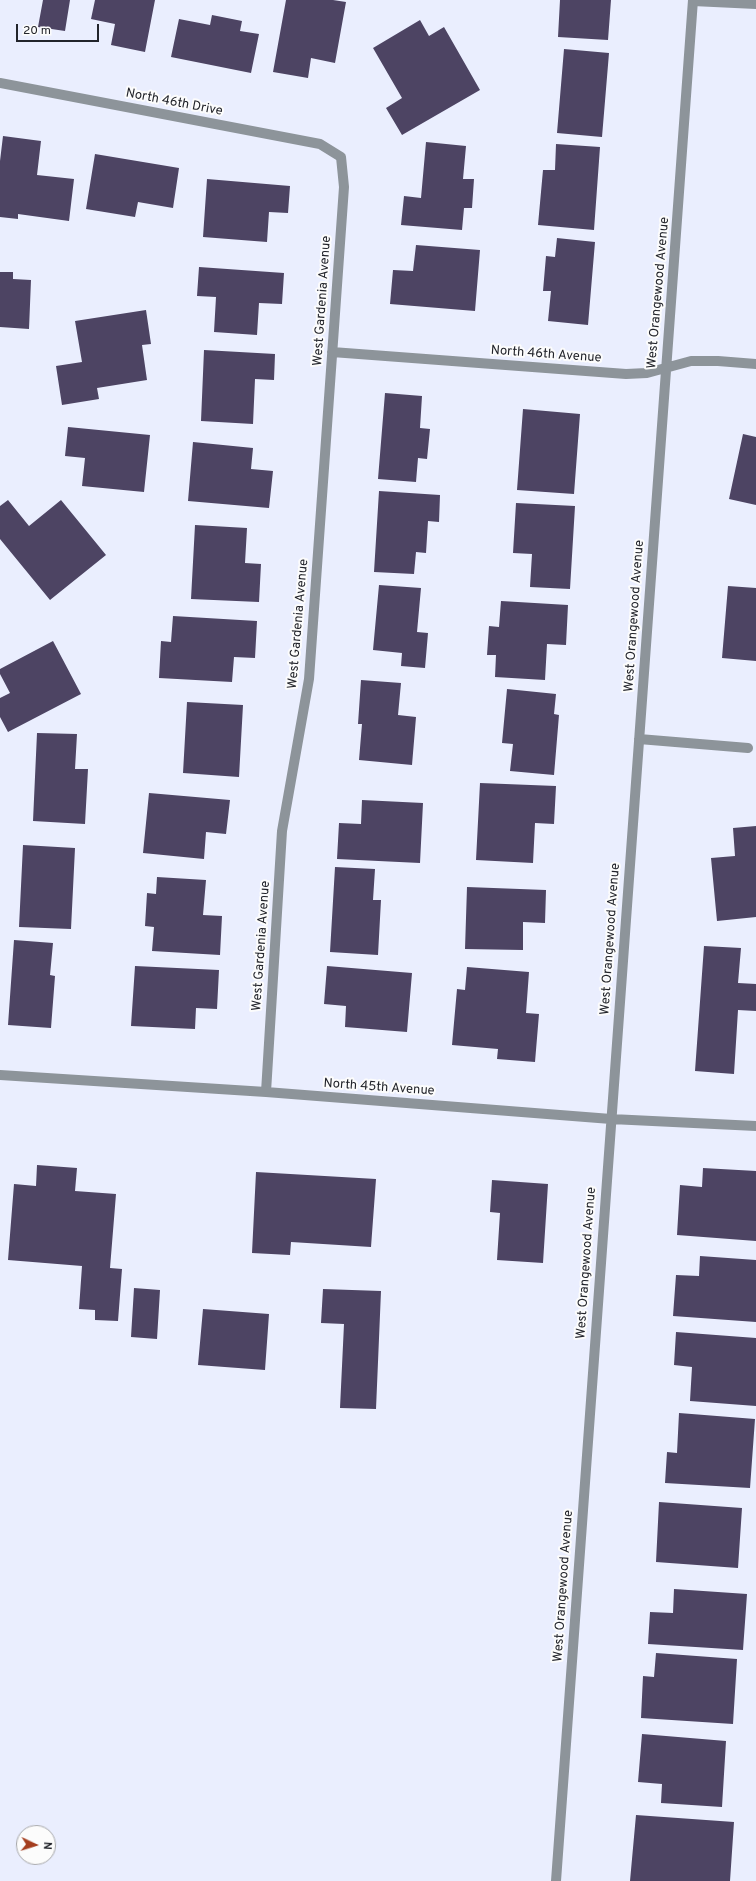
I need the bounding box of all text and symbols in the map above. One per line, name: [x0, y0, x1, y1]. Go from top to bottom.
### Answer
scale bar: [18, 16, 101, 42]
text: 20 m: [23, 23, 51, 39]
street label: North 46th Drive: [124, 86, 224, 120]
street label: West Orangewood Avenue: [645, 216, 673, 370]
street label: West Gardenia Avenue: [311, 235, 335, 367]
street label: North 46th Avenue: [490, 343, 602, 367]
street label: West Orangewood Avenue: [622, 539, 648, 693]
street label: West Gardenia Avenue: [286, 558, 312, 690]
street label: West Orangewood Avenue: [598, 862, 624, 1016]
street label: West Gardenia Avenue: [250, 880, 274, 1012]
street label: North 45th Avenue: [323, 1076, 435, 1100]
street label: West Orangewood Avenue: [574, 1186, 600, 1340]
street label: West Orangewood Avenue: [551, 1509, 577, 1663]
north arrow: [16, 1825, 56, 1865]
text: N: [40, 1841, 54, 1850]

